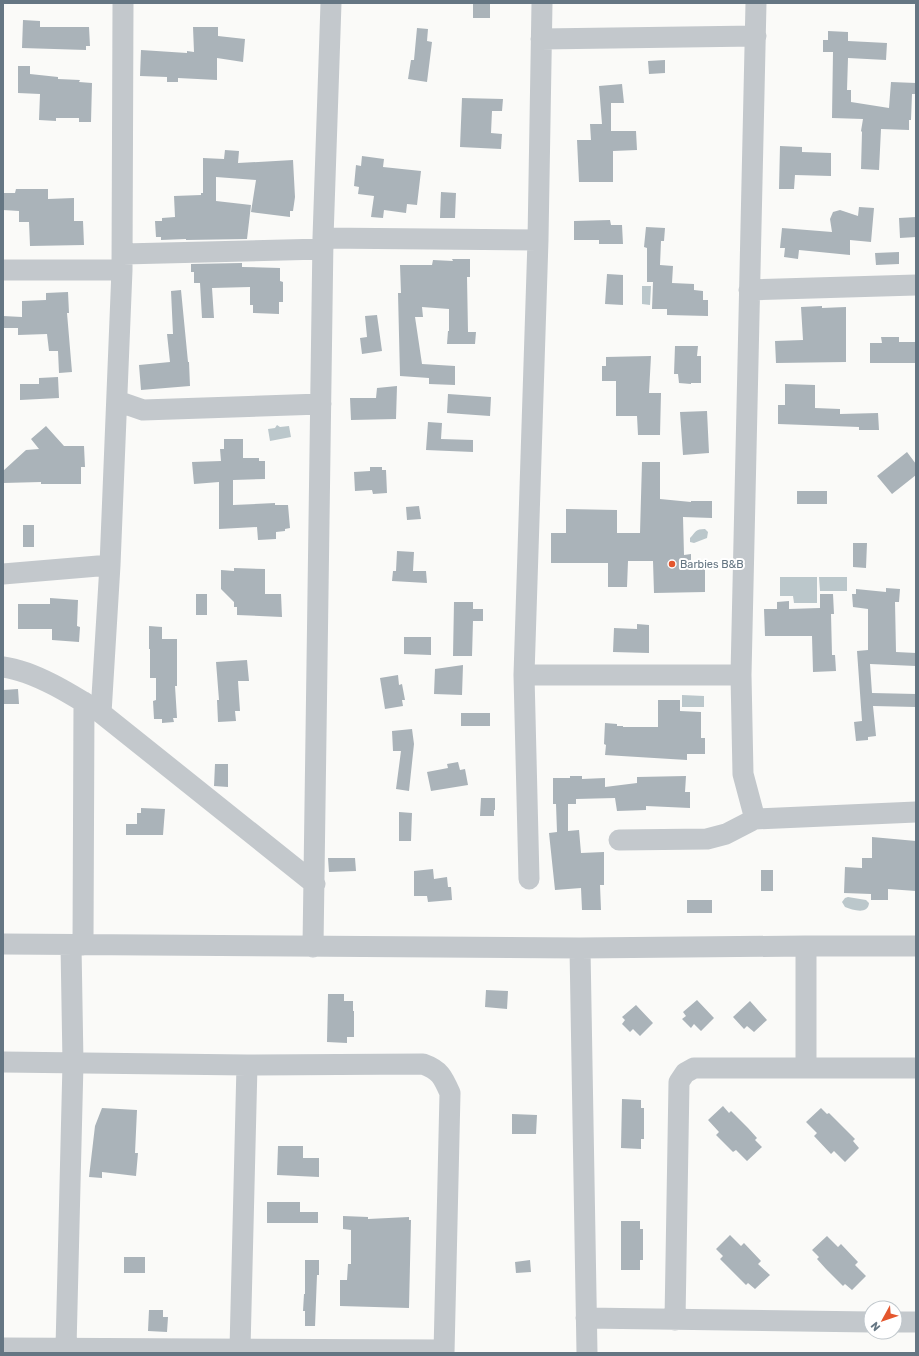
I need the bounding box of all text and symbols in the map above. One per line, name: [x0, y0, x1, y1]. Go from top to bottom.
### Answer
place label: Barbies B&B: [680, 558, 744, 571]
marker: Barbies B&B: [667, 559, 677, 569]
north arrow: [863, 1300, 903, 1340]
text: N: [868, 1319, 883, 1333]

